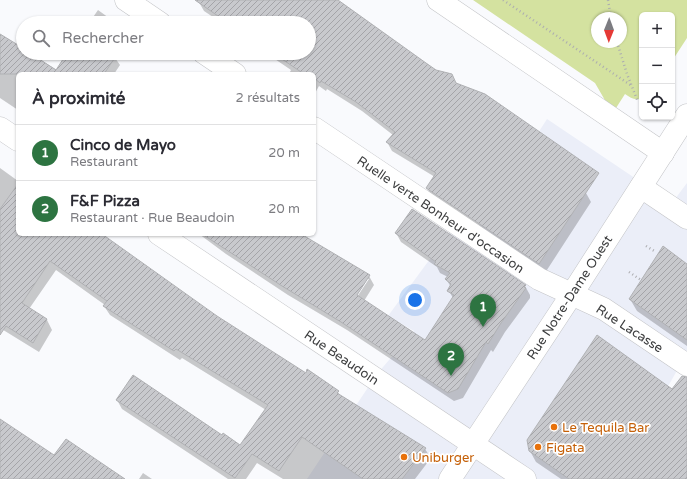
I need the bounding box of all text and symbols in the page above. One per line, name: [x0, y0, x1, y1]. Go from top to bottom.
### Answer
north arrow: [591, 12, 627, 48]
map controls: [639, 12, 675, 120]
button: +: [639, 12, 675, 48]
search box: [16, 16, 316, 60]
icon: search: [30, 27, 52, 49]
text: Rechercher: [62, 29, 144, 47]
button: −: [639, 48, 675, 84]
button: locate: [639, 84, 675, 120]
text: À proximité: [32, 88, 125, 109]
text: 2 résultats: [236, 90, 300, 106]
text: Cinco de Mayo: [70, 136, 176, 154]
text: 1: [41, 145, 49, 161]
text: 20 m: [268, 145, 300, 161]
street label: Ruelle verte Bonheur d'occasion: [354, 153, 527, 277]
text: Restaurant: [70, 154, 138, 170]
text: F&F Pizza: [70, 192, 140, 210]
text: 2: [41, 201, 49, 217]
text: 20 m: [268, 201, 300, 217]
text: Restaurant · Rue Beaudoin: [70, 210, 235, 226]
street label: Rue Notre-Dame Ouest: [524, 232, 616, 363]
your location: [405, 290, 425, 310]
pin: 1: [470, 294, 496, 327]
street label: Rue Lacasse: [593, 301, 666, 356]
street label: Rue Beaudoin: [301, 327, 382, 389]
pin: 2: [438, 343, 464, 376]
place label: Le Tequila Bar: [562, 420, 649, 436]
marker: Le Tequila Bar: [549, 422, 559, 432]
place label: Figata: [546, 440, 585, 456]
marker: Figata: [533, 442, 543, 452]
place label: Uniburger: [412, 450, 474, 466]
marker: Uniburger: [399, 452, 409, 462]

